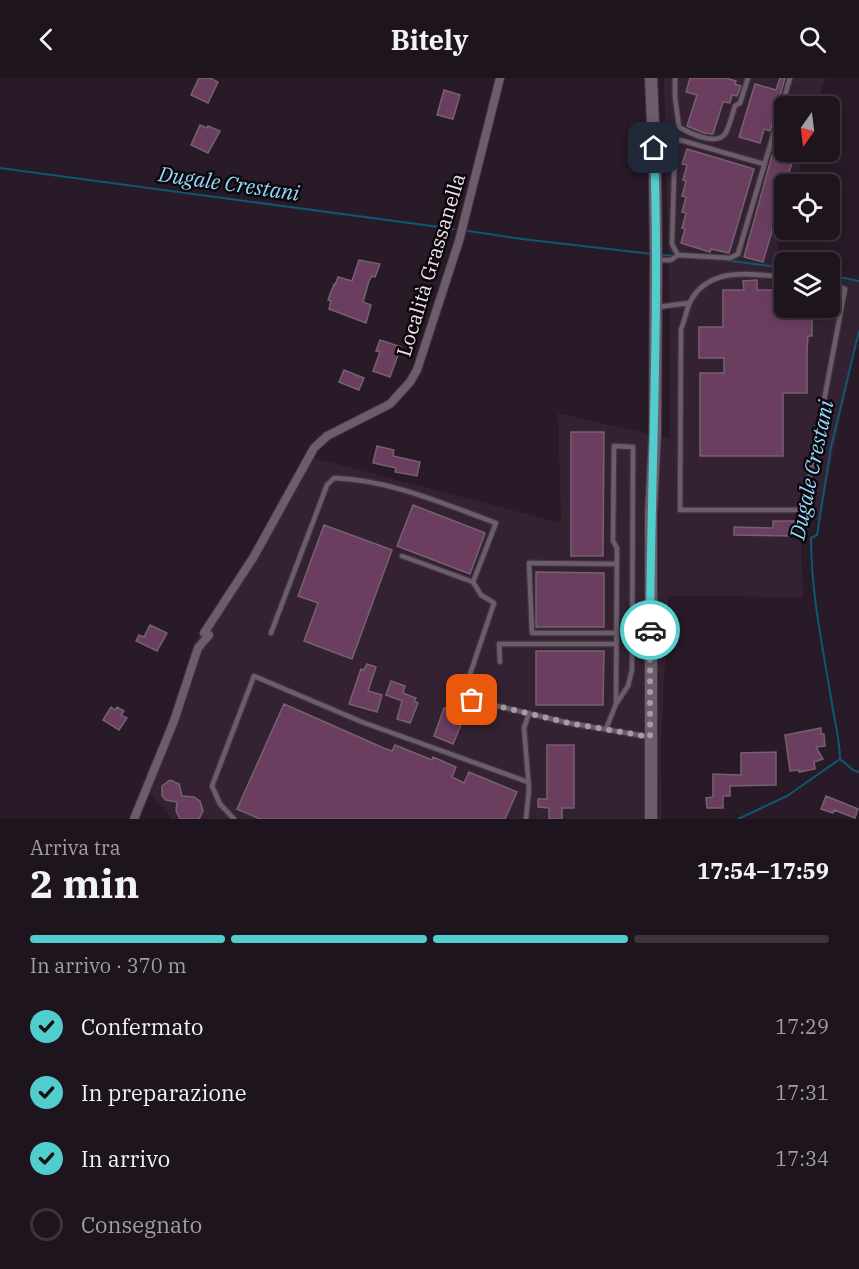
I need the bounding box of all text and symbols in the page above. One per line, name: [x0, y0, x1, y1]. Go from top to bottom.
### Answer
text: Bitely: [391, 22, 468, 57]
icon: back: [30, 23, 63, 56]
icon: search: [796, 23, 829, 56]
north arrow: [774, 96, 840, 162]
map controls: [774, 96, 840, 318]
pin: [628, 122, 679, 173]
icon: home: [637, 131, 670, 164]
water label: Dugale Crestani: [156, 159, 302, 207]
street label: Località Grassanella: [390, 170, 471, 360]
button: locate: [774, 174, 840, 240]
button: layers: [774, 252, 840, 318]
water label: Dugale Crestani: [782, 397, 840, 543]
courier: [620, 600, 680, 660]
icon: car: [634, 614, 667, 647]
pin: [446, 674, 497, 725]
icon: bag: [455, 683, 488, 716]
text: Arriva tra: [30, 834, 121, 861]
text: 17:54–17:59: [697, 856, 829, 885]
text: 2 min: [30, 858, 139, 909]
text: In arrivo · 370 m: [30, 952, 187, 979]
icon: check: [30, 1010, 63, 1043]
text: Confermato: [81, 1012, 203, 1041]
text: 17:29: [775, 1013, 829, 1040]
icon: check: [30, 1076, 63, 1109]
text: In preparazione: [81, 1078, 247, 1107]
text: 17:31: [775, 1079, 829, 1106]
icon: check: [30, 1142, 63, 1175]
text: In arrivo: [81, 1144, 170, 1173]
text: 17:34: [775, 1145, 829, 1172]
text: Consegnato: [81, 1210, 202, 1239]

